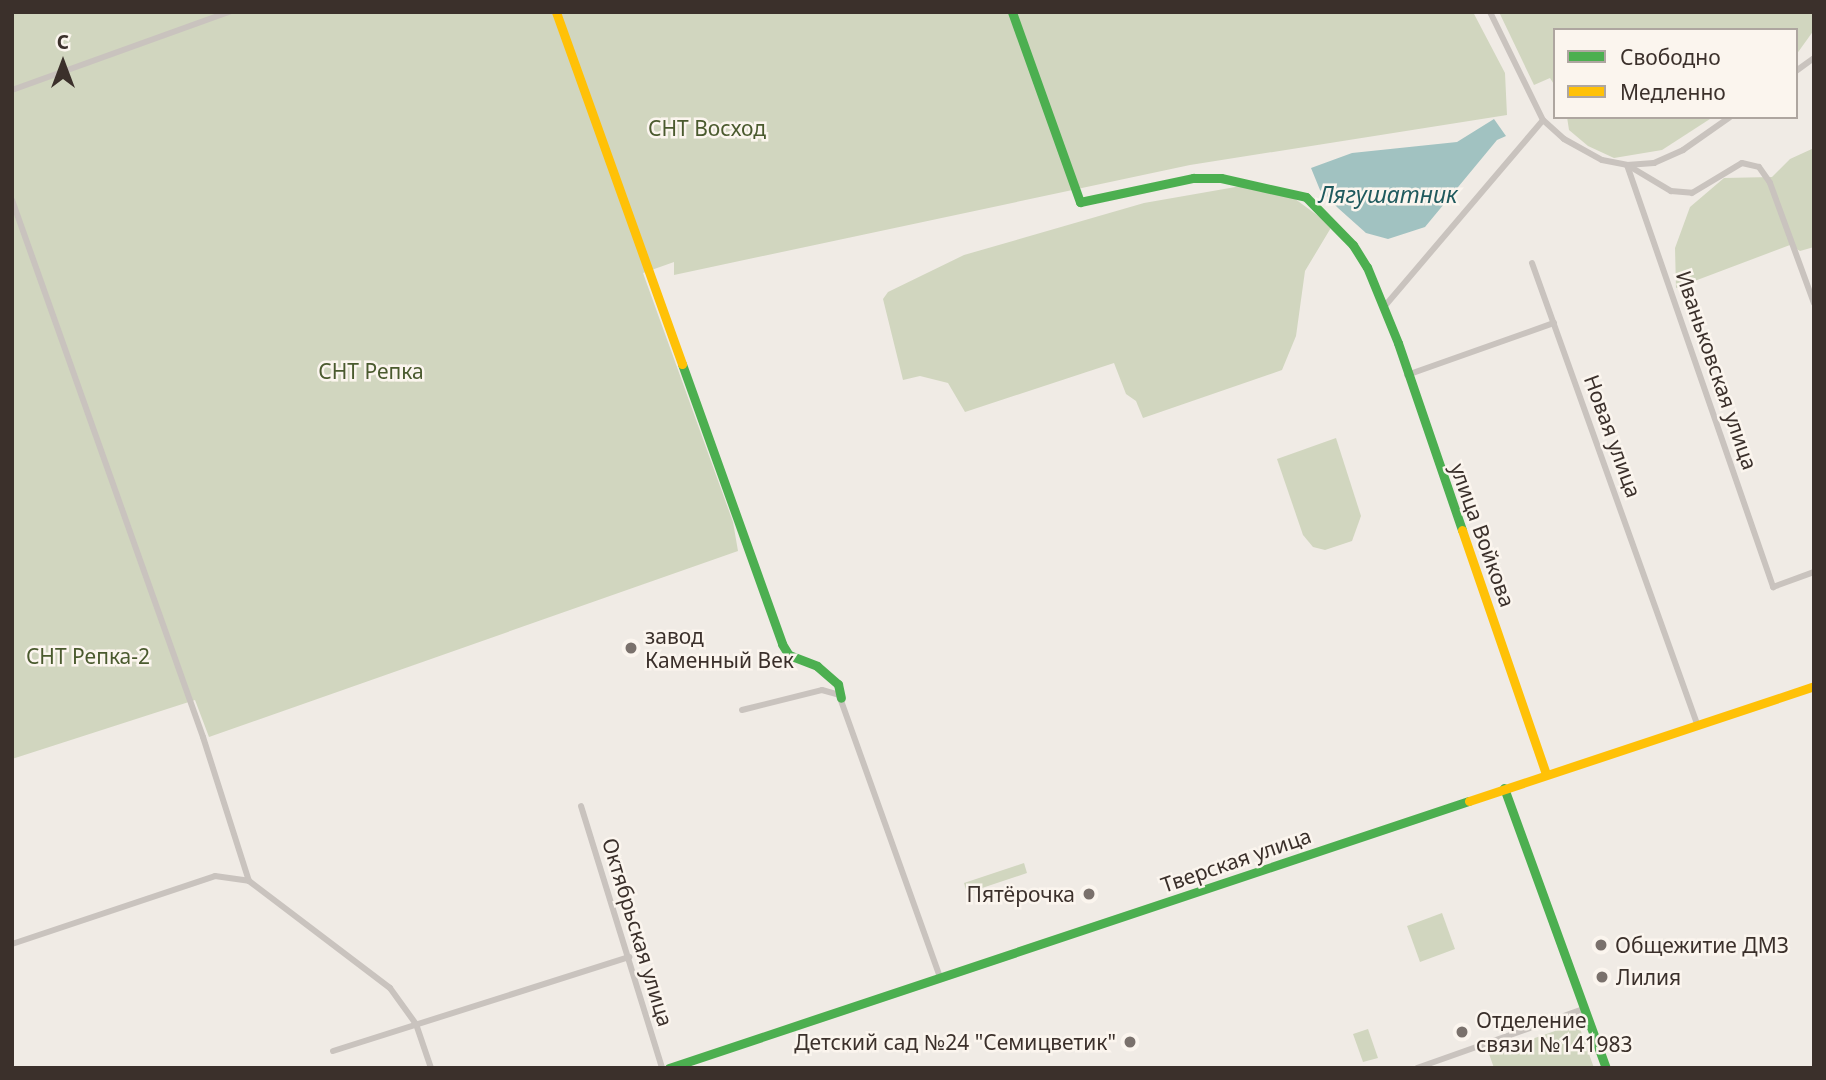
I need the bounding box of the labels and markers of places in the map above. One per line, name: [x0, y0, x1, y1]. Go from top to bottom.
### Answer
place label: завод Каменный Век: [645, 623, 794, 673]
marker: завод Каменный Век: [623, 640, 639, 656]
place label: Пятёрочка: [967, 881, 1075, 907]
marker: Пятёрочка: [1081, 886, 1097, 902]
place label: Общежитие ДМЗ: [1615, 932, 1789, 958]
marker: Общежитие ДМЗ: [1593, 937, 1609, 953]
place label: Лилия: [1616, 964, 1681, 990]
marker: Лилия: [1594, 969, 1610, 985]
place label: Отделение связи №141983: [1476, 1007, 1633, 1057]
marker: Отделение связи №141983: [1454, 1024, 1470, 1040]
place label: Детский сад №24 "Семицветик": [794, 1029, 1116, 1055]
marker: Детский сад №24 "Семицветик": [1122, 1034, 1138, 1050]

